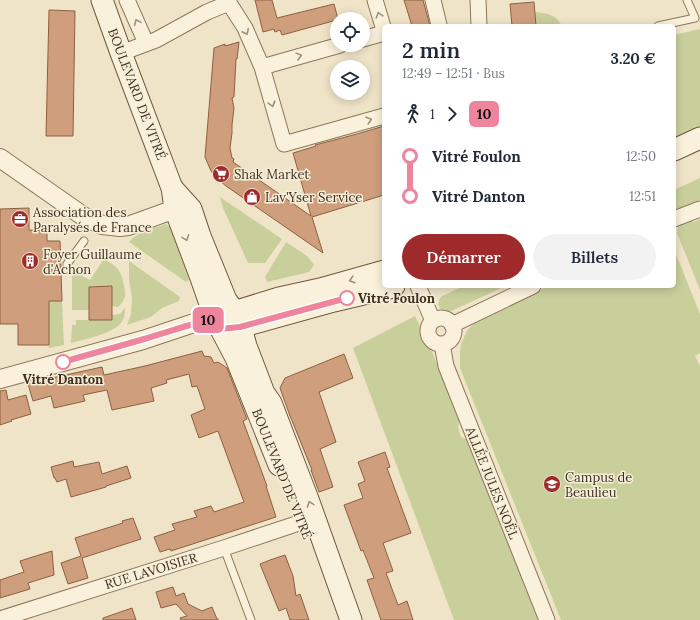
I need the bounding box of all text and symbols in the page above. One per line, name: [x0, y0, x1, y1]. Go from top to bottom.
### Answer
map controls: [330, 12, 370, 100]
button: locate: [330, 12, 370, 52]
one-way arrow: [375, 12, 384, 19]
one-way arrow: [134, 18, 142, 26]
street label: BOULEVARD DE VITRÉ: [104, 26, 170, 162]
one-way arrow: [241, 28, 249, 36]
text: 2 min: [402, 36, 460, 64]
text: 3.20 €: [610, 49, 656, 68]
one-way arrow: [296, 52, 303, 61]
button: layers: [330, 60, 370, 100]
text: 12:49 – 12:51 · Bus: [402, 65, 505, 82]
one-way arrow: [267, 100, 276, 107]
icon: walk: [402, 103, 424, 125]
icon: forward: [441, 103, 463, 125]
text: 10: [477, 105, 491, 123]
text: 1: [430, 106, 435, 123]
one-way arrow: [366, 117, 372, 125]
text: Vitré Foulon: [432, 147, 521, 166]
text: 12:50: [626, 148, 656, 165]
supermarket icon: Shak Market: [211, 164, 231, 184]
place label: Shak Market: [234, 166, 309, 183]
shop icon: Lav'Yser Service: [242, 187, 262, 207]
text: Vitré Danton: [432, 187, 525, 206]
text: 12:51: [629, 188, 656, 205]
place label: Lav'Yser Service: [265, 189, 362, 206]
place label: Association des Paralysés de France: [32, 204, 152, 236]
office icon: Association des Paralysés de France: [10, 209, 30, 229]
button: Démarrer: [402, 234, 525, 280]
button: Billets: [533, 234, 656, 280]
one-way arrow: [182, 235, 190, 242]
place label: Foyer Guillaume d'Achon: [43, 246, 142, 278]
building icon: Foyer Guillaume d'Achon: [20, 251, 40, 271]
one-way arrow: [349, 275, 356, 284]
marker: Vitré Foulon: [339, 290, 355, 306]
place label: Vitré Foulon: [358, 290, 436, 307]
line badge: 10: [190, 307, 226, 333]
text: 10: [201, 311, 215, 329]
marker: Vitré Danton: [55, 354, 71, 370]
place label: Vitré Danton: [23, 371, 104, 388]
street label: BOULEVARD DE VITRÉ: [248, 406, 316, 542]
street label: ALLÉE JULES NOËL: [461, 424, 522, 542]
place label: Campus de Beaulieu: [565, 469, 632, 501]
school or university icon: Campus de Beaulieu: [542, 474, 562, 494]
one-way arrow: [306, 501, 314, 508]
street label: RUE LAVOISIER: [103, 549, 200, 593]

